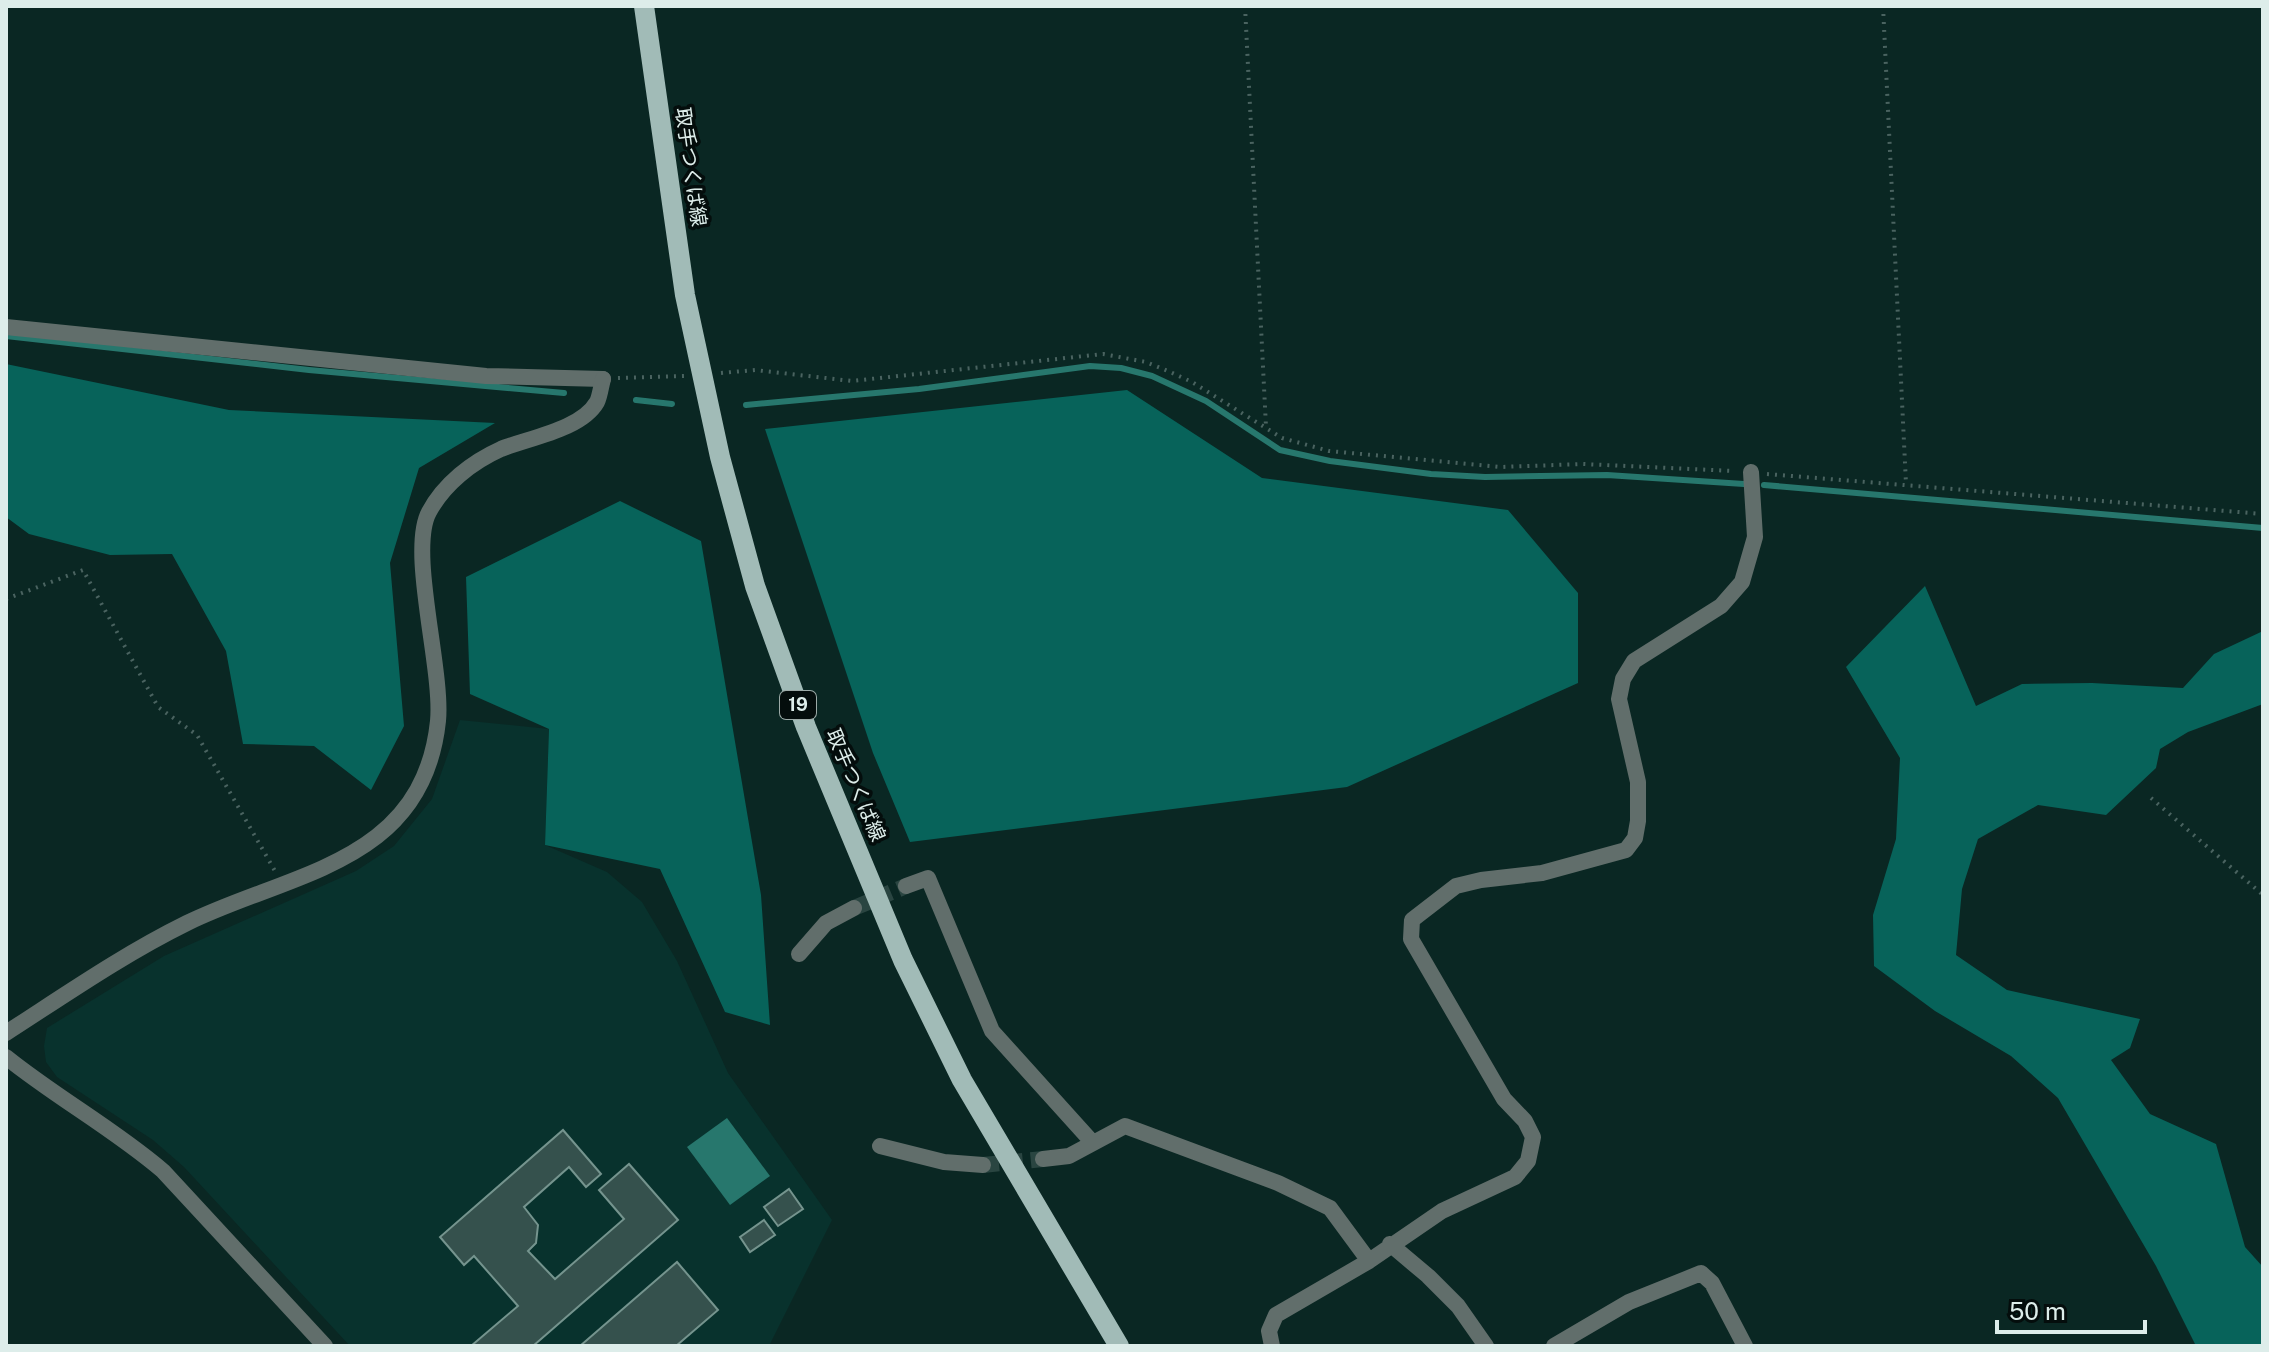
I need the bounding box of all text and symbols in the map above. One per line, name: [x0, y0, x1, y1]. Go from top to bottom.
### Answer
street label: 取手つくば線: [671, 106, 711, 228]
road number: 19: [780, 691, 816, 719]
street label: 取手つくば線: [822, 725, 890, 845]
scale bar: [1997, 1284, 2145, 1334]
text: 50 m: [2009, 1297, 2066, 1325]

